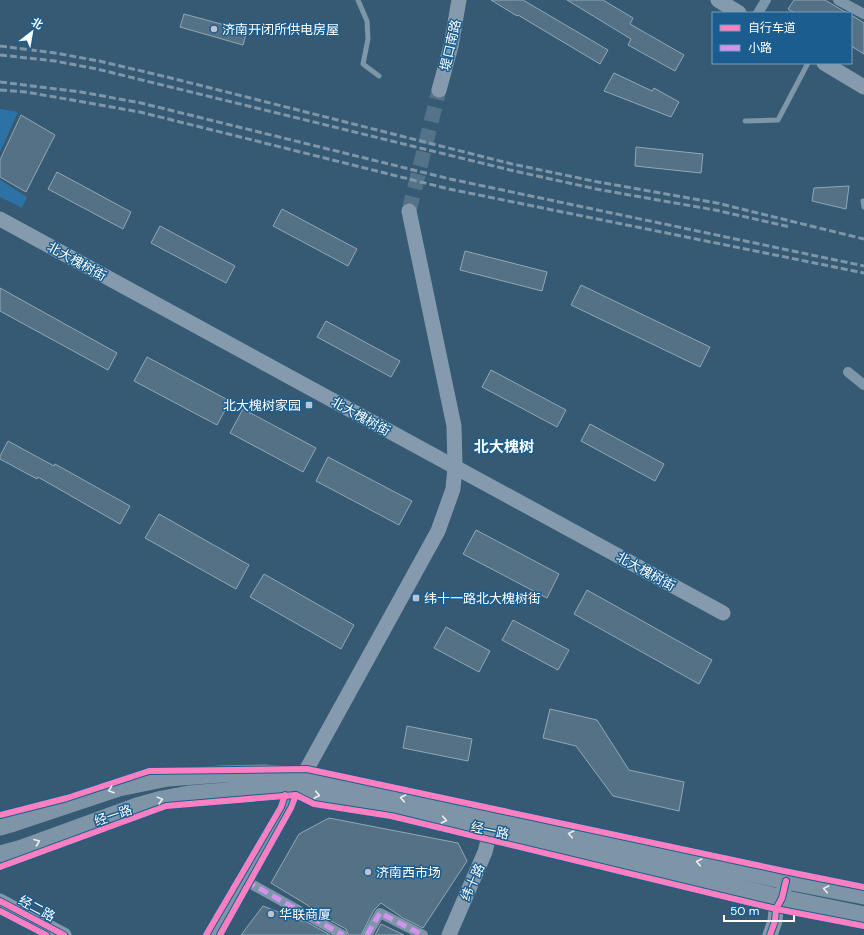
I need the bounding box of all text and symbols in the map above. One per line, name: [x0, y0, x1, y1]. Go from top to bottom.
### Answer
north arrow: [12, 12, 52, 52]
legend: [712, 12, 852, 64]
text: 北: [29, 15, 45, 32]
street label: 堤口南路: [436, 18, 465, 72]
text: 自行车道: [748, 20, 796, 36]
place label: 济南开闭所供电房屋: [222, 21, 339, 38]
marker: 济南开闭所供电房屋: [209, 24, 219, 34]
text: 小路: [748, 40, 772, 56]
street label: 北大槐树街: [44, 238, 109, 285]
street label: 北大槐树街: [328, 393, 393, 440]
place label: 北大槐树家园: [223, 397, 301, 414]
marker: 北大槐树家园: [304, 400, 314, 410]
district label: 北大槐树: [474, 437, 534, 457]
street label: 北大槐树街: [613, 548, 678, 595]
place label: 纬十一路北大槐树街: [424, 590, 541, 607]
marker: 纬十一路北大槐树街: [411, 593, 421, 603]
one-way arrow: [108, 786, 115, 794]
one-way arrow: [314, 791, 320, 799]
one-way arrow: [400, 795, 406, 803]
one-way arrow: [156, 796, 163, 805]
street label: 经一路: [92, 801, 134, 830]
one-way arrow: [441, 815, 447, 824]
street label: 经一路: [469, 818, 511, 843]
one-way arrow: [568, 831, 575, 839]
one-way arrow: [33, 839, 40, 847]
one-way arrow: [695, 858, 702, 866]
street label: 纬十路: [457, 861, 488, 903]
place label: 济南西市场: [376, 864, 441, 881]
marker: 济南西市场: [363, 867, 373, 877]
one-way arrow: [823, 885, 829, 893]
street label: 经二路: [16, 892, 58, 925]
scale bar: [724, 897, 794, 923]
text: 50 m: [730, 903, 759, 919]
place label: 华联商厦: [279, 906, 331, 923]
marker: 华联商厦: [266, 909, 276, 919]

